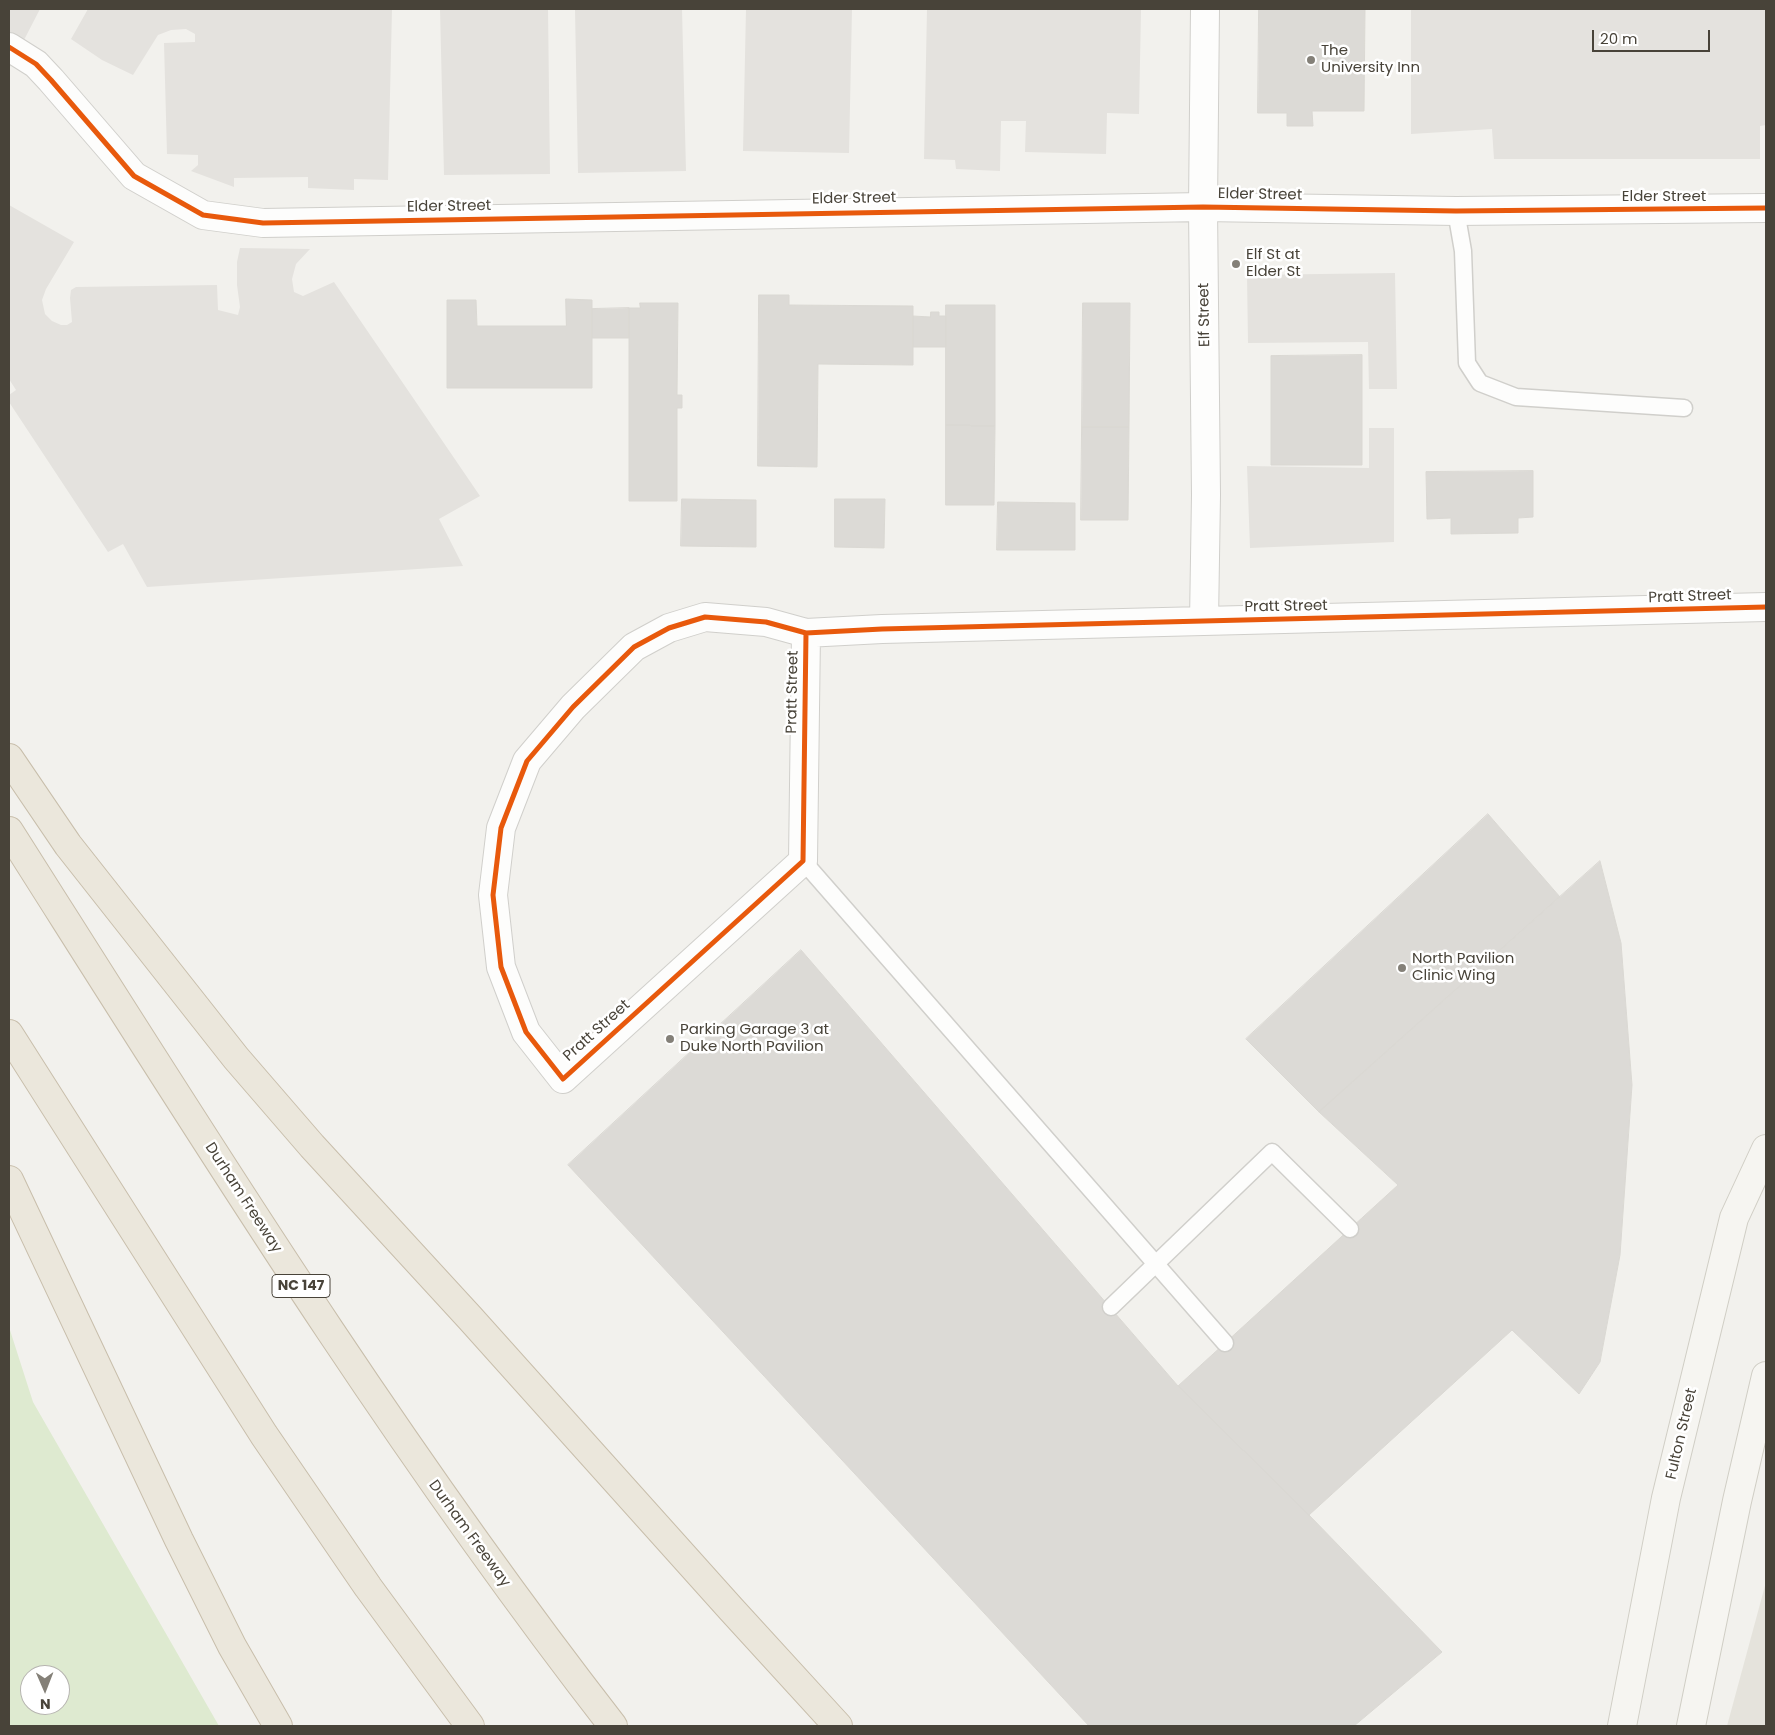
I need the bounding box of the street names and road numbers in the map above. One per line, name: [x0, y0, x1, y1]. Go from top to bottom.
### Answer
street label: Elder Street: [1218, 185, 1302, 205]
street label: Elder Street: [1622, 188, 1706, 206]
street label: Elder Street: [812, 189, 896, 209]
street label: Elder Street: [407, 197, 491, 217]
street label: Elf Street: [1195, 283, 1215, 347]
street label: Pratt Street: [1648, 587, 1732, 607]
street label: Pratt Street: [1244, 597, 1328, 617]
street label: Pratt Street: [783, 650, 803, 734]
street label: Pratt Street: [560, 996, 634, 1066]
street label: Durham Freeway: [201, 1140, 285, 1256]
road number: NC 147: [272, 1274, 330, 1298]
street label: Fulton Street: [1663, 1386, 1701, 1482]
street label: Durham Freeway: [424, 1477, 514, 1591]

